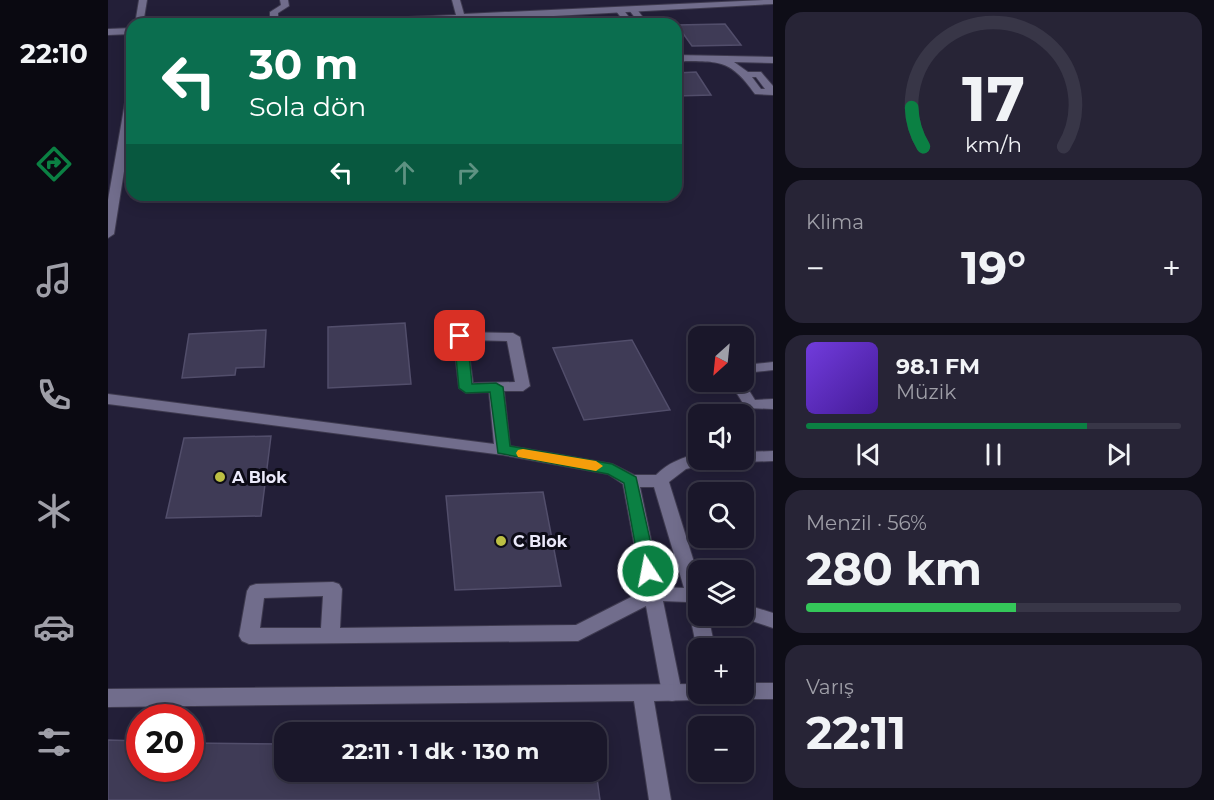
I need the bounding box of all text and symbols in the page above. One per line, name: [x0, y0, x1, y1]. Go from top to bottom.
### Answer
text: 22:10: [20, 37, 88, 70]
text: 30 m: [249, 38, 358, 90]
icon: left: [150, 42, 228, 120]
text: 17: [962, 61, 1025, 137]
text: Sola dön: [249, 90, 366, 123]
text: km/h: [965, 131, 1022, 157]
icon: directions: [33, 143, 75, 185]
icon: left: [325, 156, 358, 189]
icon: ahead: [388, 156, 421, 189]
icon: right: [451, 156, 484, 189]
text: Klima: [806, 210, 864, 234]
text: 19°: [961, 240, 1026, 295]
text: −: [806, 248, 825, 288]
text: +: [1162, 248, 1181, 288]
icon: music: [33, 259, 75, 301]
pin: [434, 310, 485, 361]
icon: arrive: [443, 319, 476, 352]
north arrow: [688, 326, 754, 392]
map controls: [688, 326, 754, 782]
text: 98.1 FM: [896, 353, 980, 380]
icon: phone: [33, 374, 75, 416]
text: Müzik: [896, 380, 956, 404]
button: sound: [688, 404, 754, 470]
icon: previous: [852, 438, 885, 471]
icon: pause: [977, 438, 1010, 471]
icon: next: [1102, 438, 1135, 471]
place label: A Blok: [231, 468, 287, 487]
marker: A Blok: [213, 470, 227, 484]
button: search: [688, 482, 754, 548]
icon: climate: [33, 490, 75, 532]
text: Menzil · 56%: [806, 511, 927, 535]
place label: C Blok: [513, 532, 568, 551]
marker: C Blok: [494, 534, 508, 548]
position arrow: [616, 539, 680, 603]
text: 280 km: [806, 541, 982, 596]
button: layers: [688, 560, 754, 626]
icon: car: [33, 606, 75, 648]
button: +: [688, 638, 754, 704]
text: Varış: [806, 675, 854, 699]
speed limit sign: 20: [126, 704, 204, 782]
text: 22:11: [806, 705, 906, 760]
button: −: [688, 716, 754, 782]
icon: filters: [33, 721, 75, 763]
text: 22:11 · 1 dk · 130 m: [342, 738, 539, 765]

